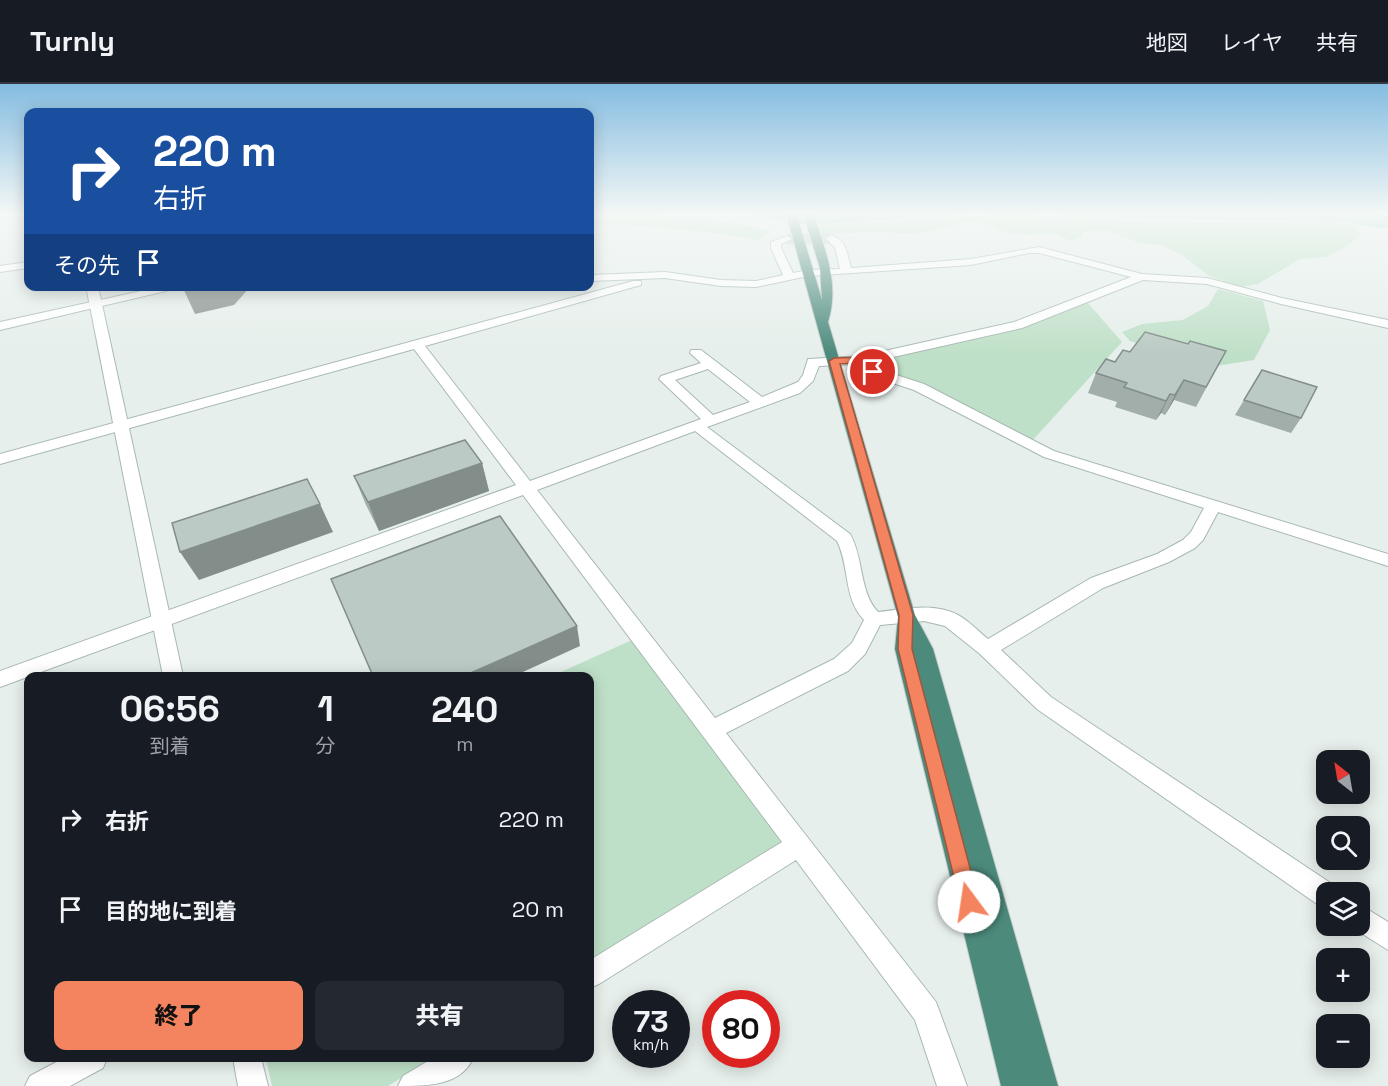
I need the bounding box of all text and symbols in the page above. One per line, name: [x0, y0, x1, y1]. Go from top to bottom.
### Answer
text: Turnly: [30, 23, 115, 59]
text: 地図: [1146, 29, 1188, 56]
text: レイヤ: [1221, 29, 1283, 56]
text: 共有: [1316, 29, 1358, 56]
text: 220 m: [153, 125, 277, 178]
icon: right: [54, 132, 132, 210]
text: 右折: [153, 181, 207, 216]
icon: arrive: [132, 246, 165, 279]
text: その先: [54, 251, 120, 279]
pin: [847, 346, 898, 397]
icon: arrive: [856, 355, 889, 388]
text: 06:56: [120, 686, 220, 732]
text: 1: [317, 686, 334, 732]
text: 240: [431, 687, 498, 733]
text: m: [456, 731, 473, 757]
text: 到着: [150, 733, 190, 759]
text: 分: [316, 733, 336, 759]
north arrow: [1316, 750, 1370, 804]
map controls: [1316, 750, 1370, 1068]
icon: right: [54, 803, 87, 836]
text: 220 m: [499, 805, 564, 833]
text: 右折: [105, 807, 149, 835]
button: search: [1316, 816, 1370, 870]
position arrow: [937, 870, 1001, 934]
button: layers: [1316, 882, 1370, 936]
icon: arrive: [54, 893, 87, 926]
text: 20 m: [512, 895, 564, 923]
text: 目的地に到着: [105, 897, 237, 925]
button: +: [1316, 948, 1370, 1002]
button: 終了: [54, 981, 303, 1050]
button: 共有: [315, 981, 564, 1050]
speed limit sign: 80: [702, 990, 780, 1068]
text: 73: [634, 1002, 668, 1041]
button: −: [1316, 1014, 1370, 1068]
text: km/h: [633, 1035, 669, 1054]

